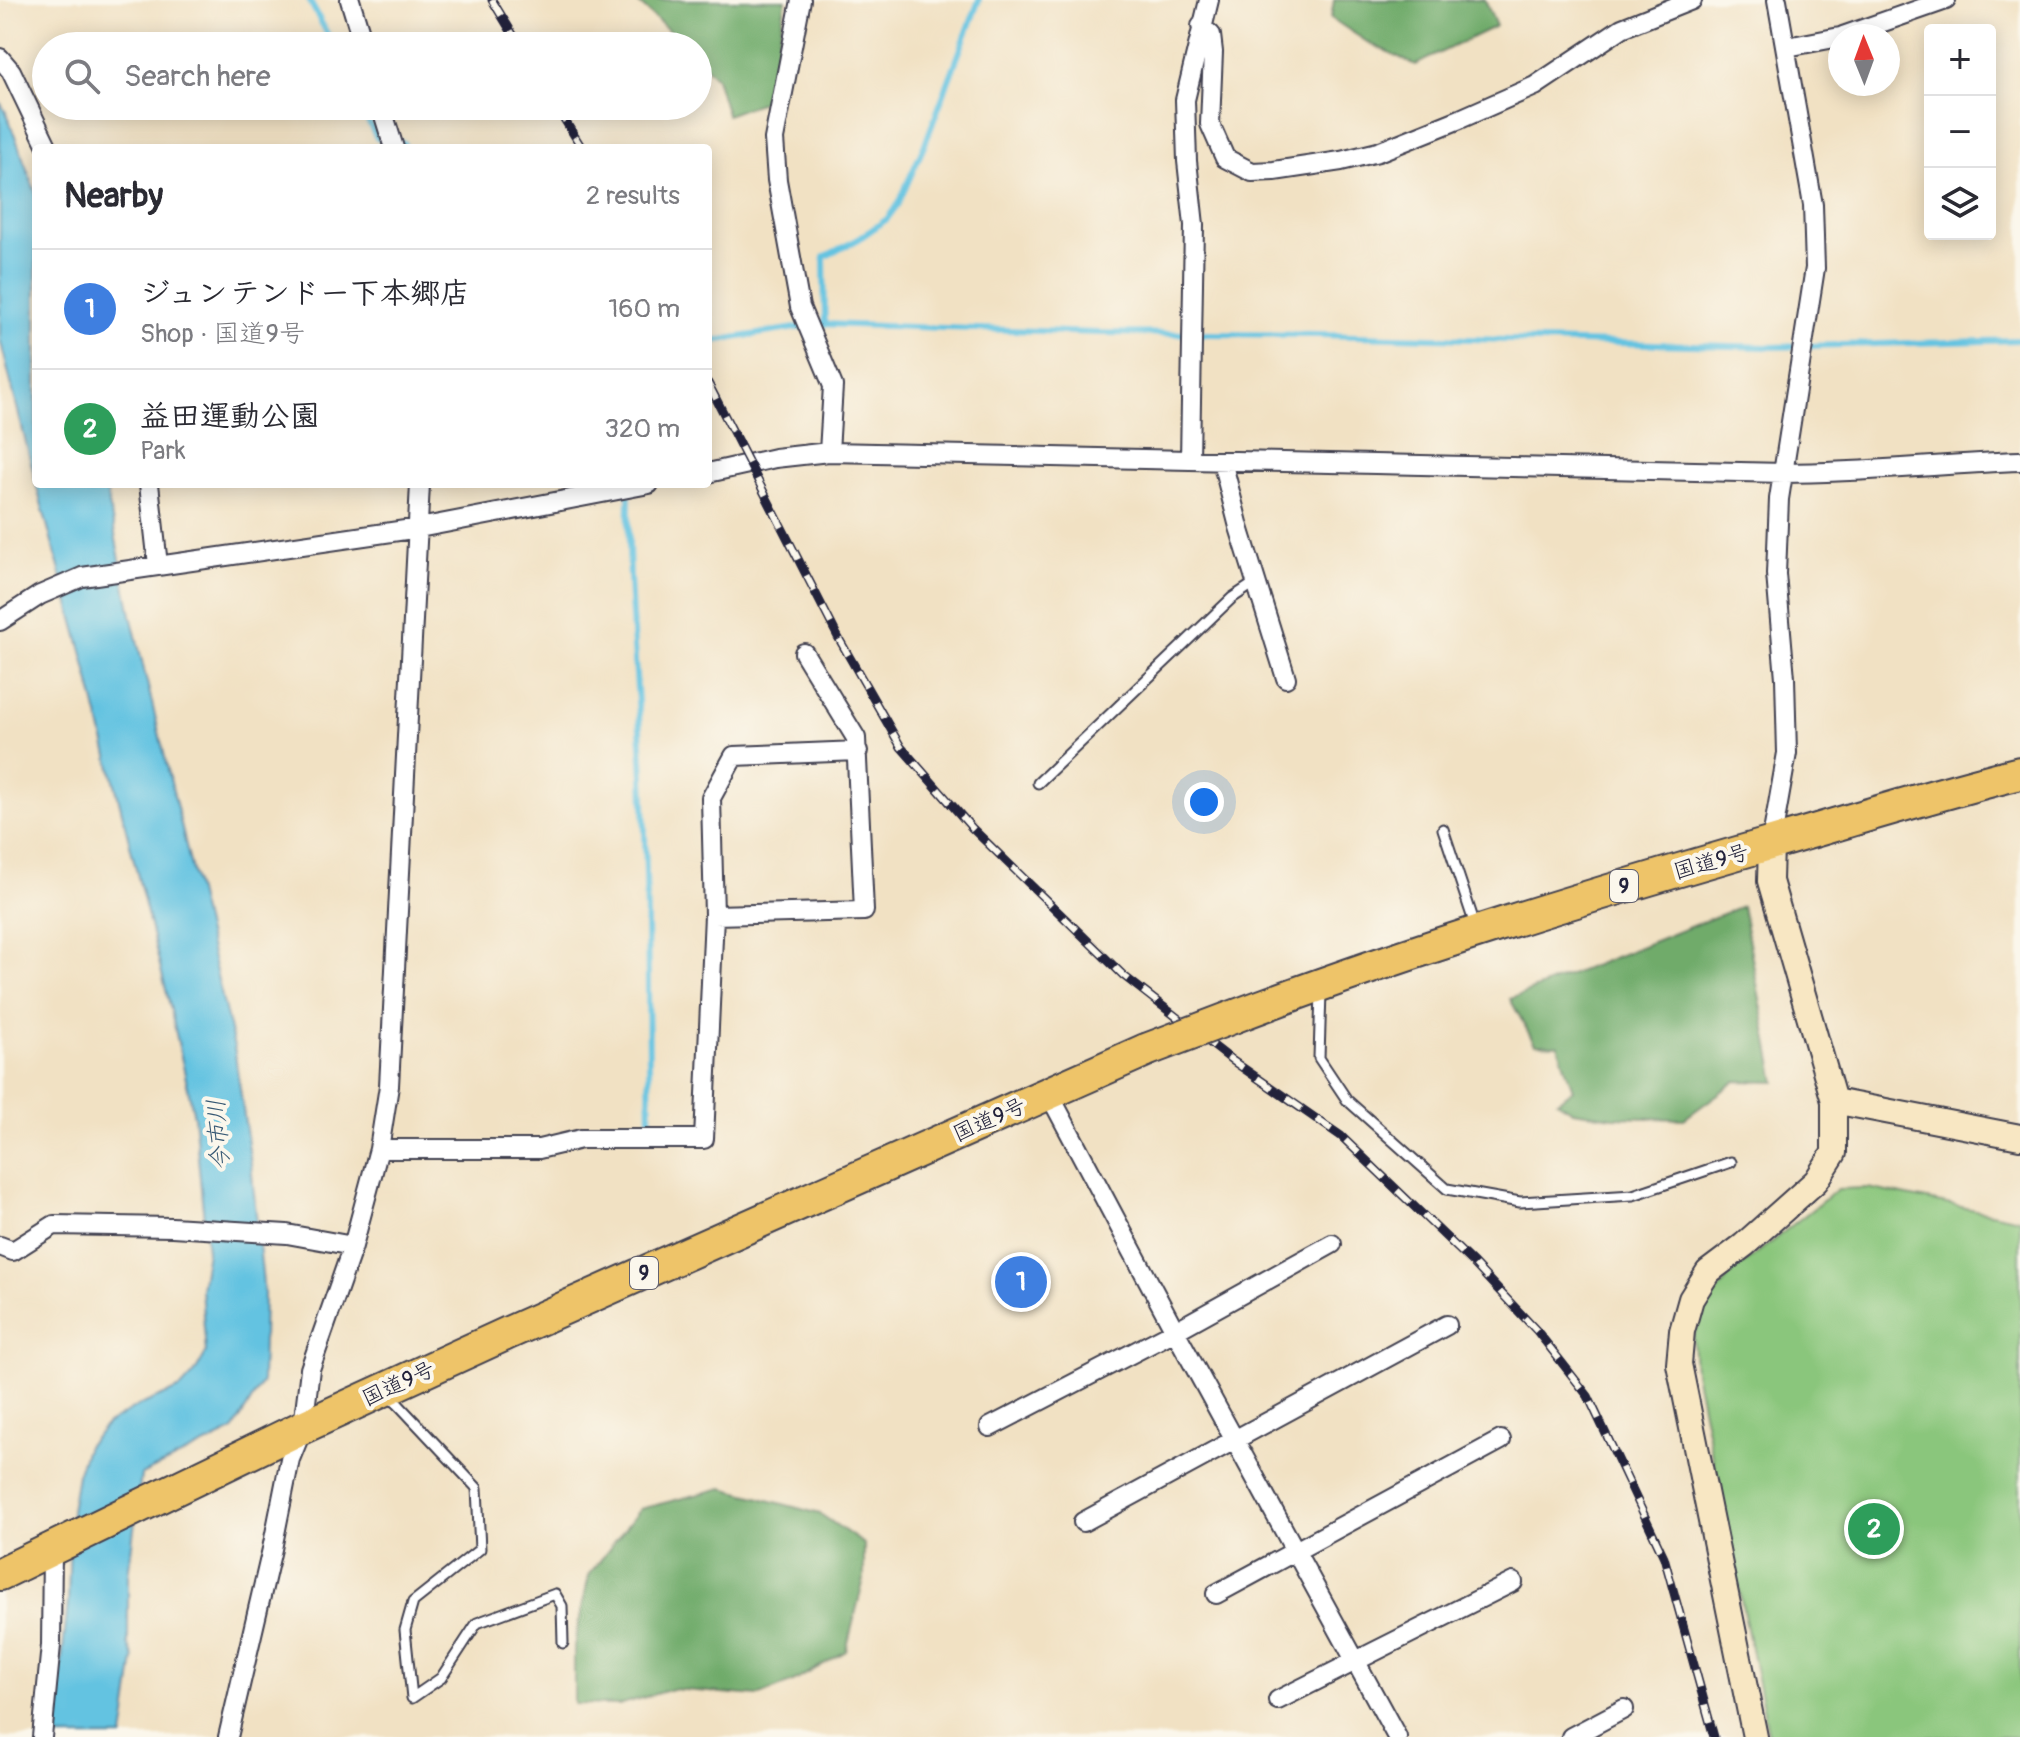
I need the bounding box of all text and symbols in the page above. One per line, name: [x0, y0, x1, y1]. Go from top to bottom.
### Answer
north arrow: [1828, 24, 1900, 96]
map controls: [1924, 24, 1996, 240]
button: +: [1924, 24, 1996, 96]
search box: [32, 32, 712, 120]
icon: search: [60, 54, 104, 98]
text: Search here: [124, 58, 271, 95]
button: −: [1924, 96, 1996, 168]
button: layers: [1924, 168, 1996, 240]
text: Nearby: [64, 175, 163, 218]
text: 2 results: [586, 180, 680, 212]
text: ジュンテンドー下本郷店: [140, 275, 470, 312]
text: 1: [85, 293, 95, 325]
text: 160 m: [608, 293, 680, 325]
text: Shop · 国道9号: [140, 318, 305, 350]
text: 益田運動公園: [140, 398, 320, 435]
text: 2: [83, 413, 97, 445]
text: 320 m: [604, 413, 680, 445]
text: Park: [140, 435, 186, 467]
your location: [1184, 782, 1224, 822]
street label: 国道9号: [1670, 838, 1752, 886]
road number: 9: [1610, 870, 1638, 902]
street label: 国道9号: [948, 1091, 1030, 1148]
water label: 今市川: [202, 1098, 235, 1172]
pin: 1: [995, 1252, 1047, 1312]
road number: 9: [630, 1257, 658, 1289]
street label: 国道9号: [357, 1355, 439, 1413]
pin: 2: [1848, 1499, 1900, 1559]

